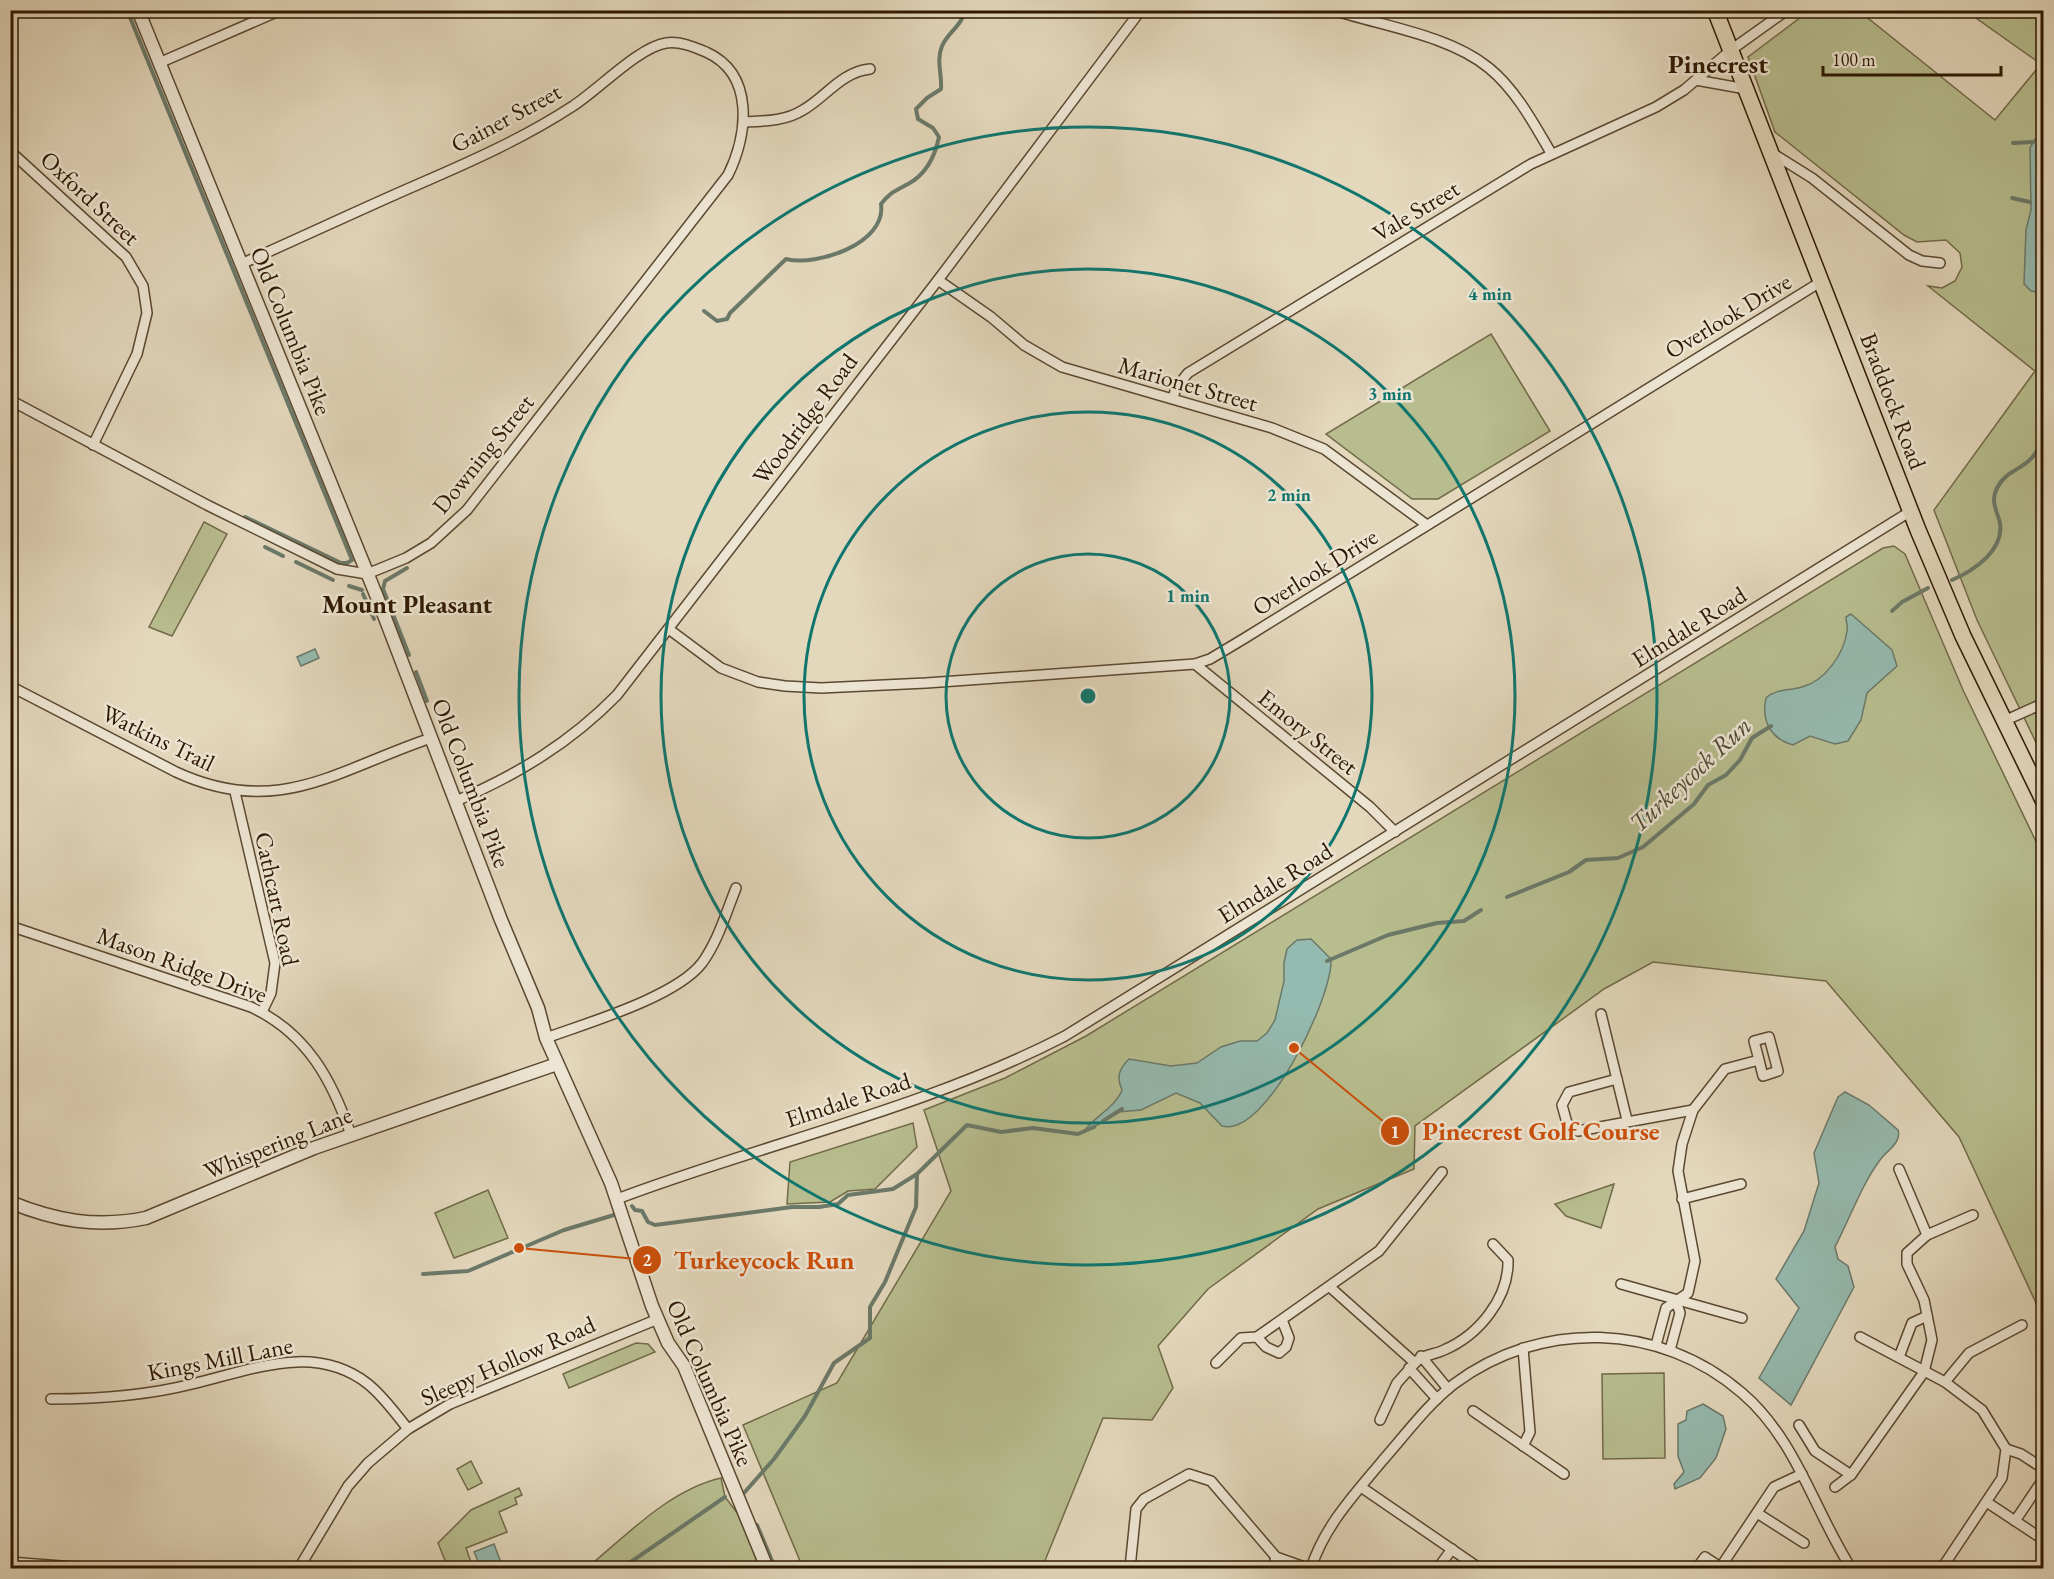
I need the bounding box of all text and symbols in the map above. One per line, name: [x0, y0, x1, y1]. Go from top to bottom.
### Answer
scale bar: [1823, 39, 2002, 77]
district label: Pinecrest: [1668, 47, 1768, 81]
text: 100 m: [1832, 48, 1876, 71]
street label: Gainer Street: [445, 75, 567, 160]
street label: Oxford Street: [34, 144, 147, 252]
street label: Vale Street: [1367, 172, 1465, 249]
street label: Old Columbia Pike: [244, 242, 339, 420]
street label: Overlook Drive: [1659, 266, 1797, 365]
text: 4 min: [1468, 282, 1512, 305]
street label: Braddock Road: [1853, 328, 1934, 474]
street label: Woodridge Road: [745, 346, 865, 490]
street label: Marionet Street: [1115, 349, 1262, 418]
text: 3 min: [1368, 382, 1412, 405]
street label: Downing Street: [425, 387, 541, 520]
text: 2 min: [1267, 483, 1311, 506]
street label: Overlook Drive: [1246, 521, 1383, 622]
street label: Elmdale Road: [1625, 579, 1753, 674]
text: 1 min: [1166, 584, 1210, 607]
district label: Mount Pleasant: [322, 587, 493, 621]
street label: Emory Street: [1252, 682, 1365, 782]
centre of rings: [1078, 686, 1098, 706]
street label: Old Columbia Pike: [425, 694, 518, 872]
street label: Watkins Trail: [97, 697, 220, 778]
water label: Turkeycock Run: [1622, 709, 1758, 839]
street label: Cathcart Road: [248, 829, 307, 970]
street label: Elmdale Road: [1211, 835, 1339, 930]
street label: Mason Ridge Drive: [93, 919, 271, 1010]
street label: Elmdale Road: [781, 1064, 915, 1134]
street label: Whispering Lane: [199, 1099, 357, 1186]
callout: Pinecrest Golf Course: [1380, 1109, 1671, 1153]
text: Pinecrest Golf Course: [1422, 1114, 1660, 1148]
text: 1: [1390, 1120, 1400, 1143]
callout: Turkeycock Run: [632, 1238, 866, 1282]
text: Turkeycock Run: [674, 1243, 855, 1277]
text: 2: [642, 1248, 652, 1271]
street label: Old Columbia Pike: [660, 1295, 761, 1471]
street label: Sleepy Hollow Road: [416, 1308, 601, 1413]
street label: Kings Mill Lane: [145, 1329, 295, 1388]

